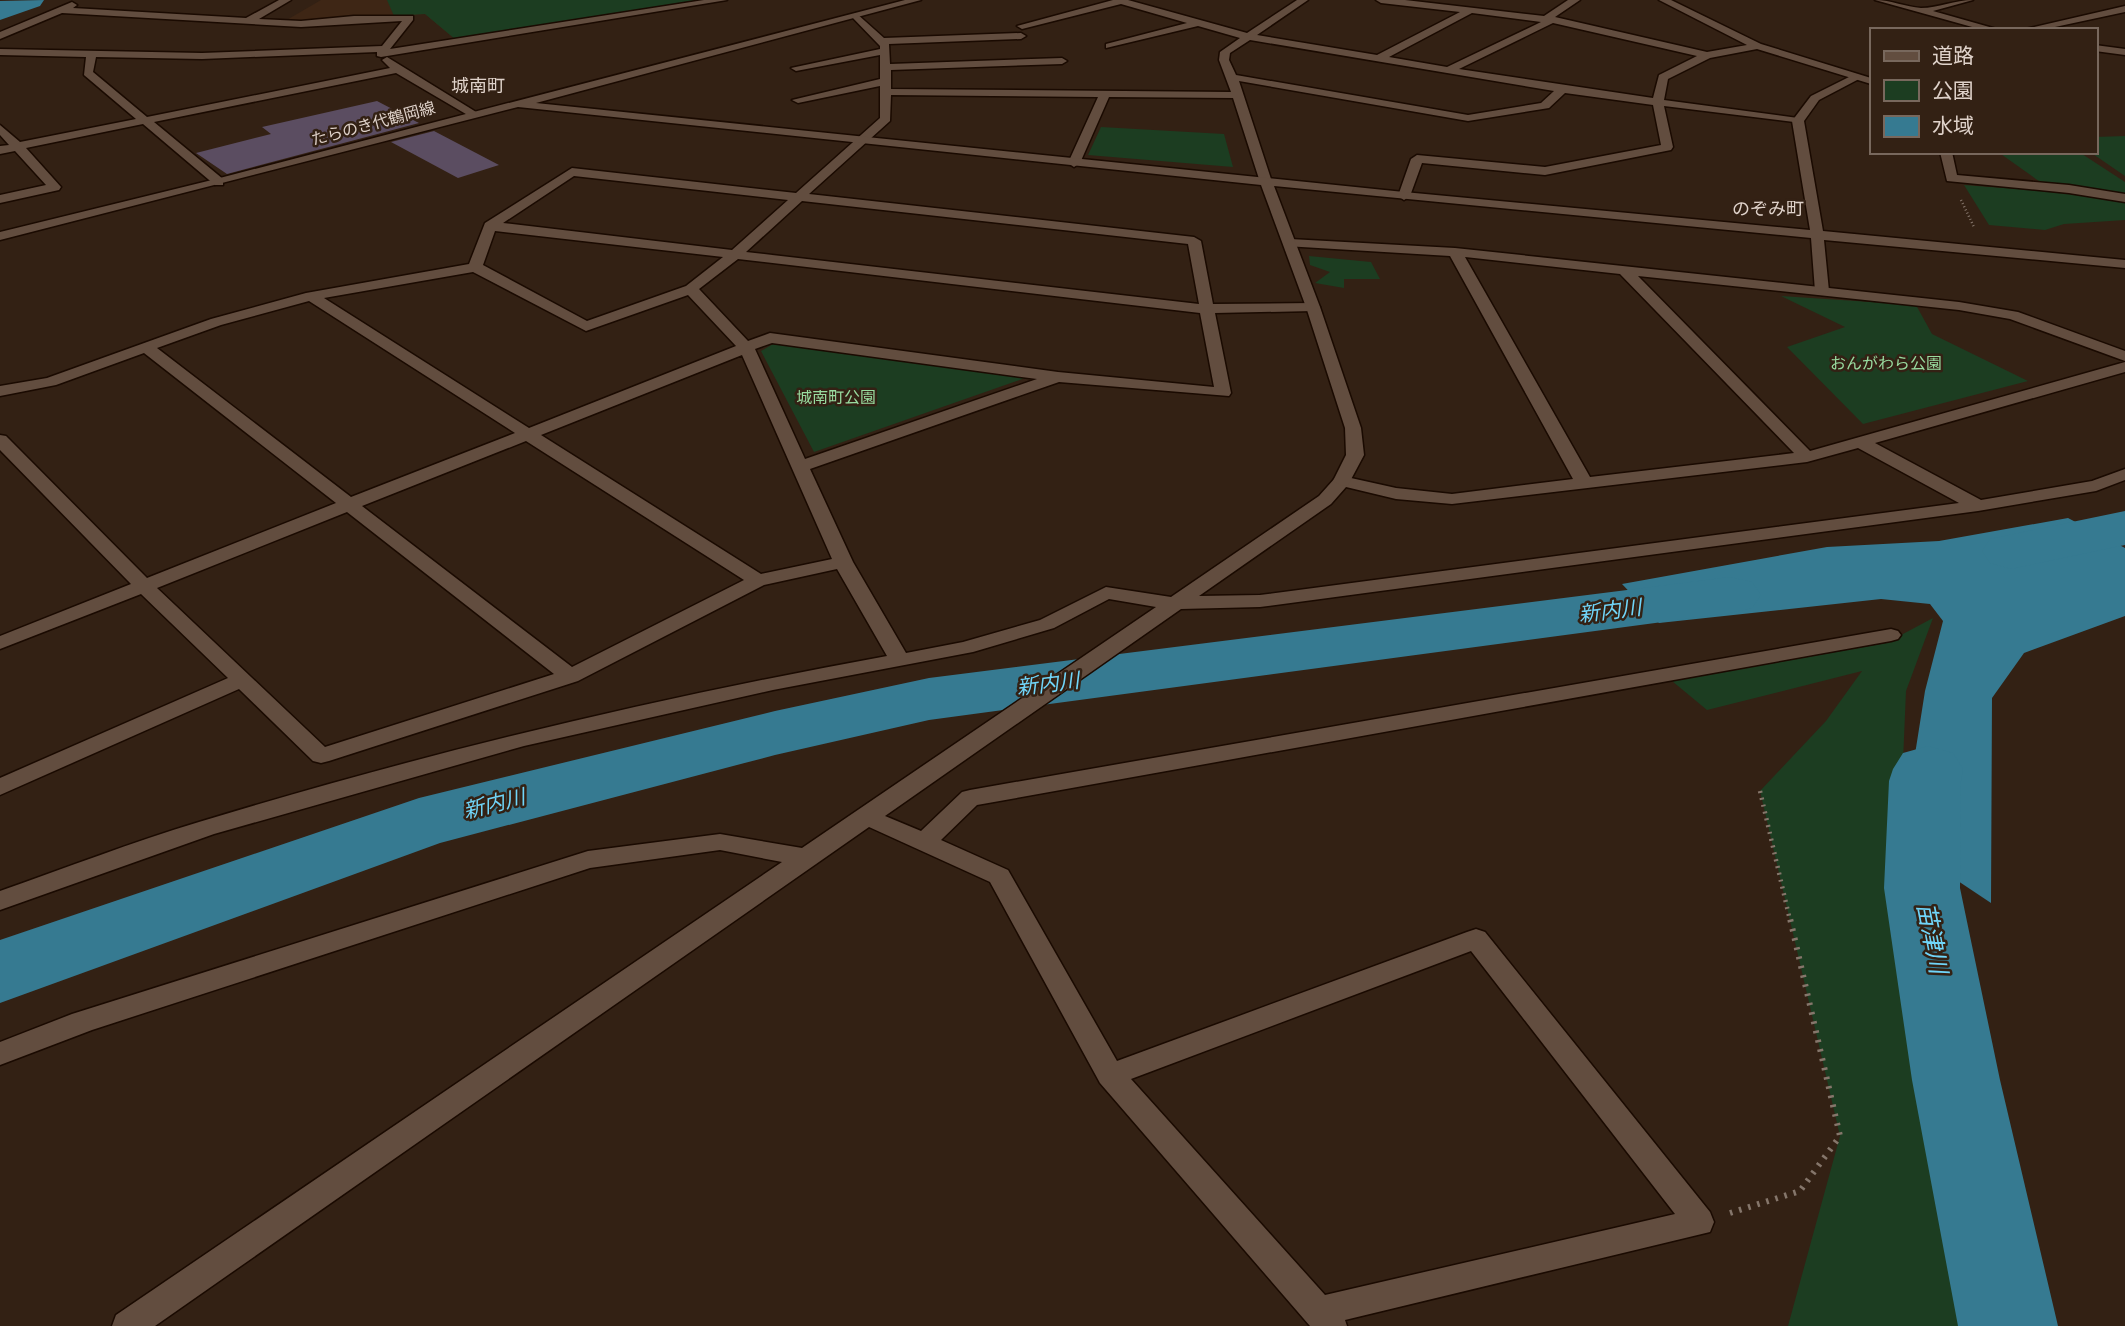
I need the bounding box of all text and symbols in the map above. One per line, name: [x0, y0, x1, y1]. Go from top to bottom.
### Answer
legend: [1870, 28, 2097, 154]
text: 道路: [1932, 41, 1974, 70]
district label: 城南町: [451, 73, 505, 98]
text: 公園: [1932, 76, 1974, 105]
street label: たらのき代鶴岡線: [309, 96, 437, 150]
text: 水域: [1932, 111, 1974, 140]
district label: のぞみ町: [1732, 196, 1804, 221]
park label: おんがわら公園: [1830, 352, 1942, 374]
park label: 城南町公園: [796, 386, 876, 408]
water label: 新内川: [1577, 592, 1645, 629]
water label: 新内川: [1015, 665, 1083, 702]
water label: 新内川: [460, 781, 530, 825]
water label: 苗津川: [1910, 899, 1956, 979]

